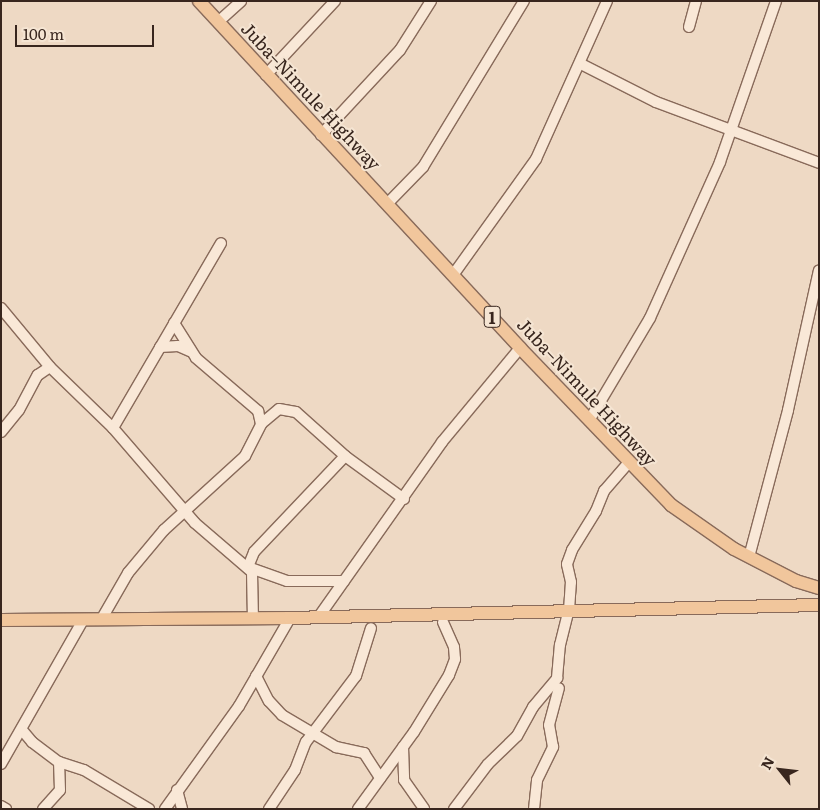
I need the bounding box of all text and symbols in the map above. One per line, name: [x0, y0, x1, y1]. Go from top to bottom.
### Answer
scale bar: [18, 15, 156, 47]
street label: Juba–Nimule Highway: [237, 18, 385, 174]
text: 100 m: [23, 22, 64, 45]
road number: 1: [483, 304, 501, 330]
street label: Juba–Nimule Highway: [513, 314, 661, 470]
north arrow: [755, 745, 805, 795]
text: N: [755, 753, 778, 773]

